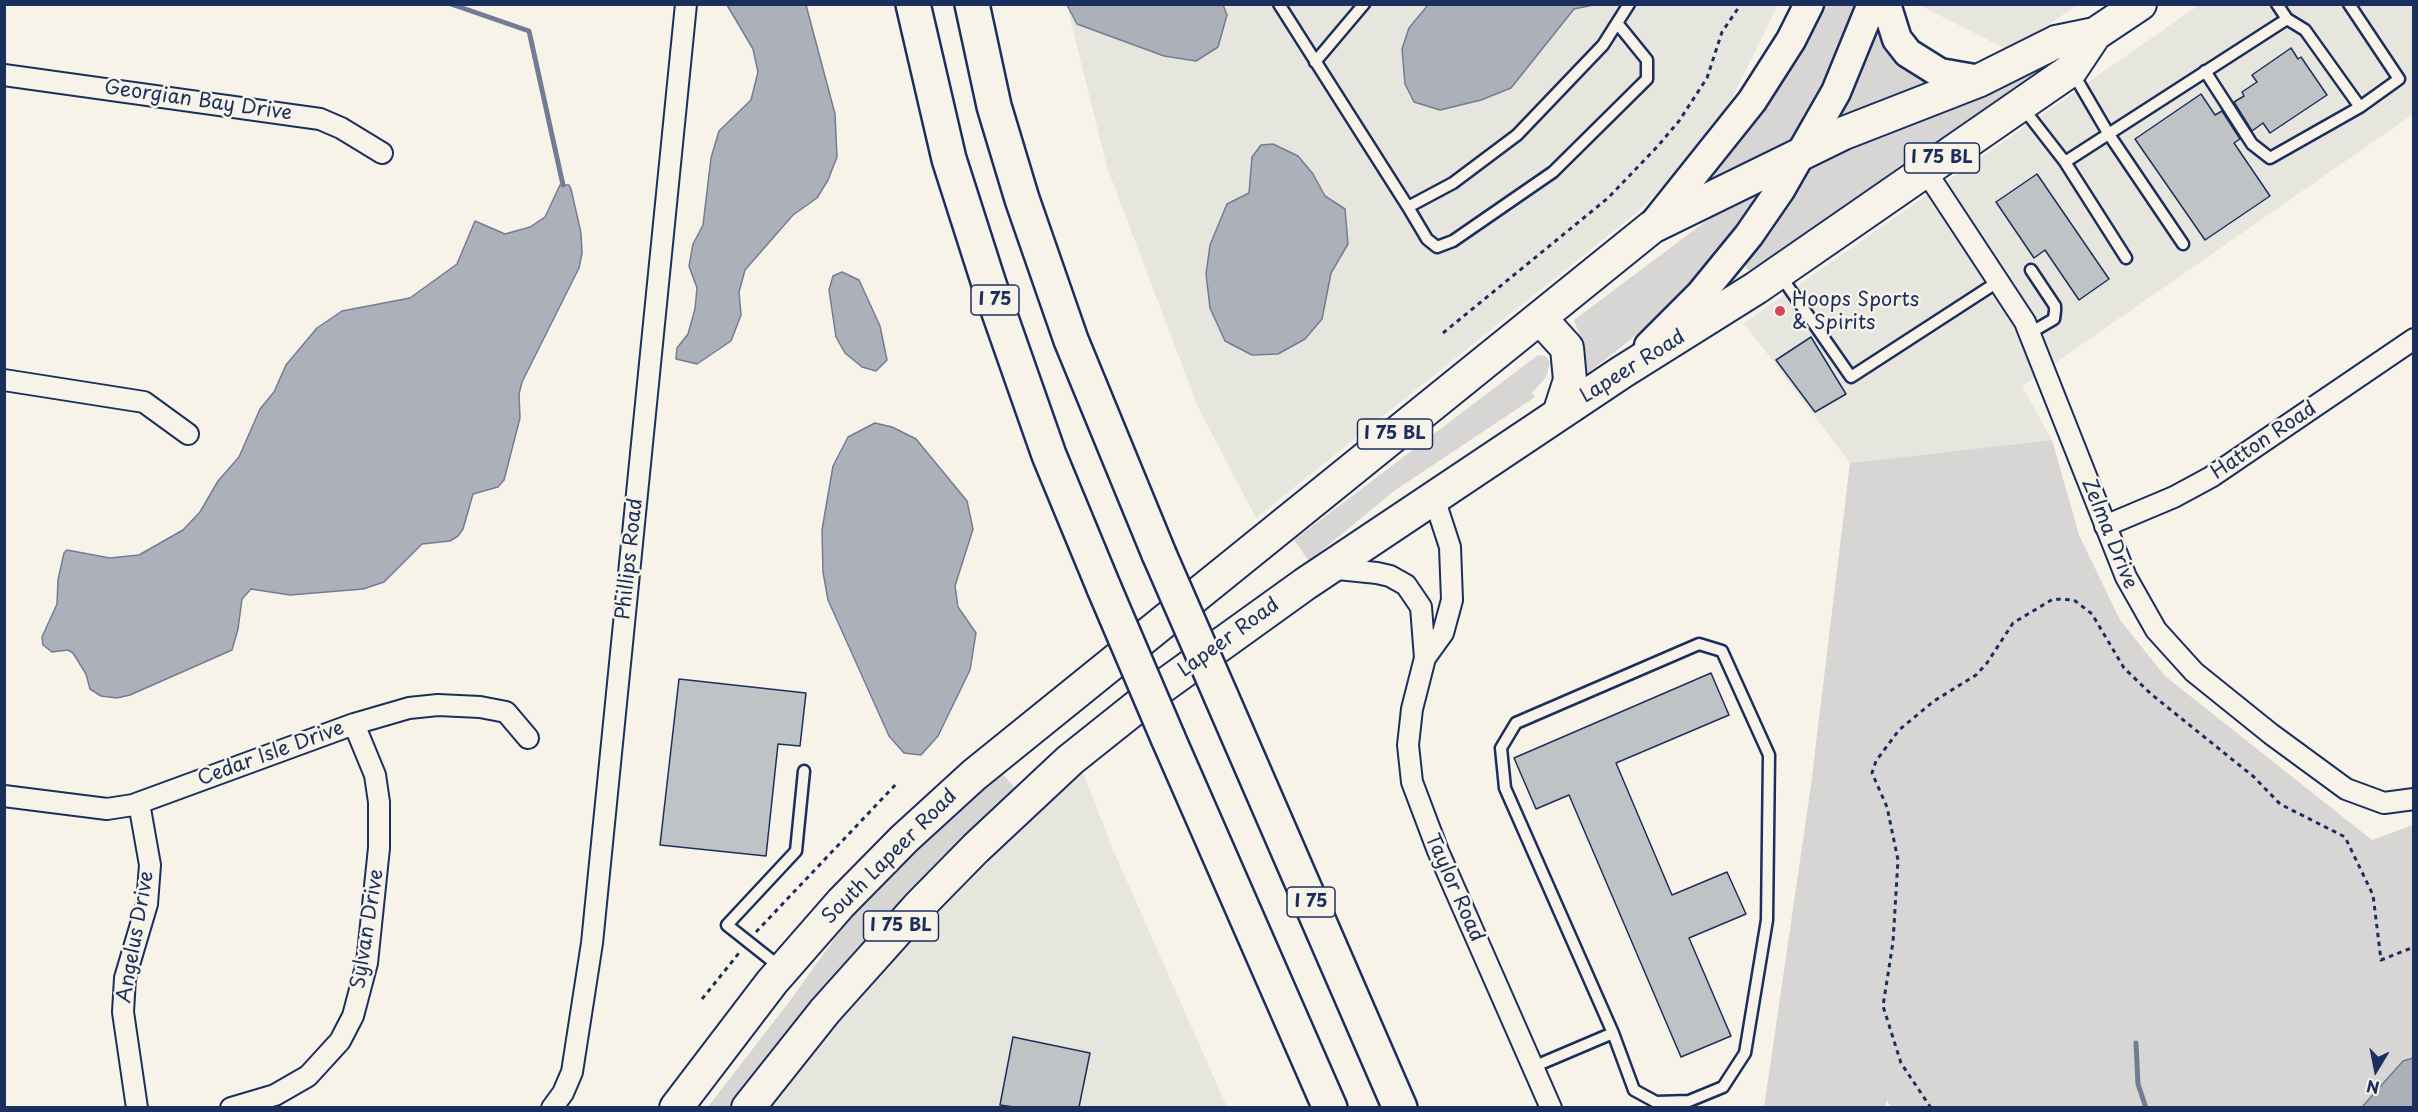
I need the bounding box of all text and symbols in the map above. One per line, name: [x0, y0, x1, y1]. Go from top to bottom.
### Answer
street label: Georgian Bay Drive: [102, 76, 294, 126]
road number: I 75 BL: [1904, 143, 1980, 173]
road number: I 75: [971, 285, 1019, 315]
place label: Hoops Sports & Spirits: [1792, 288, 1919, 335]
marker: Hoops Sports & Spirits: [1773, 304, 1787, 318]
street label: Lapeer Road: [1576, 325, 1690, 409]
street label: Hatton Road: [2207, 397, 2321, 485]
road number: I 75 BL: [1358, 419, 1432, 449]
street label: Zelma Drive: [2076, 475, 2142, 593]
street label: Phillips Road: [612, 497, 648, 621]
street label: Lapeer Road: [1174, 593, 1284, 683]
street label: Cedar Isle Drive: [195, 716, 347, 792]
street label: South Lapeer Road: [818, 785, 962, 929]
street label: Taylor Road: [1419, 830, 1489, 946]
street label: Sylvan Drive: [347, 867, 389, 991]
street label: Angelus Drive: [113, 869, 159, 1005]
road number: I 75: [1287, 887, 1335, 917]
road number: I 75 BL: [864, 911, 938, 941]
north arrow: [2346, 1040, 2406, 1100]
text: N: [2365, 1075, 2381, 1101]

